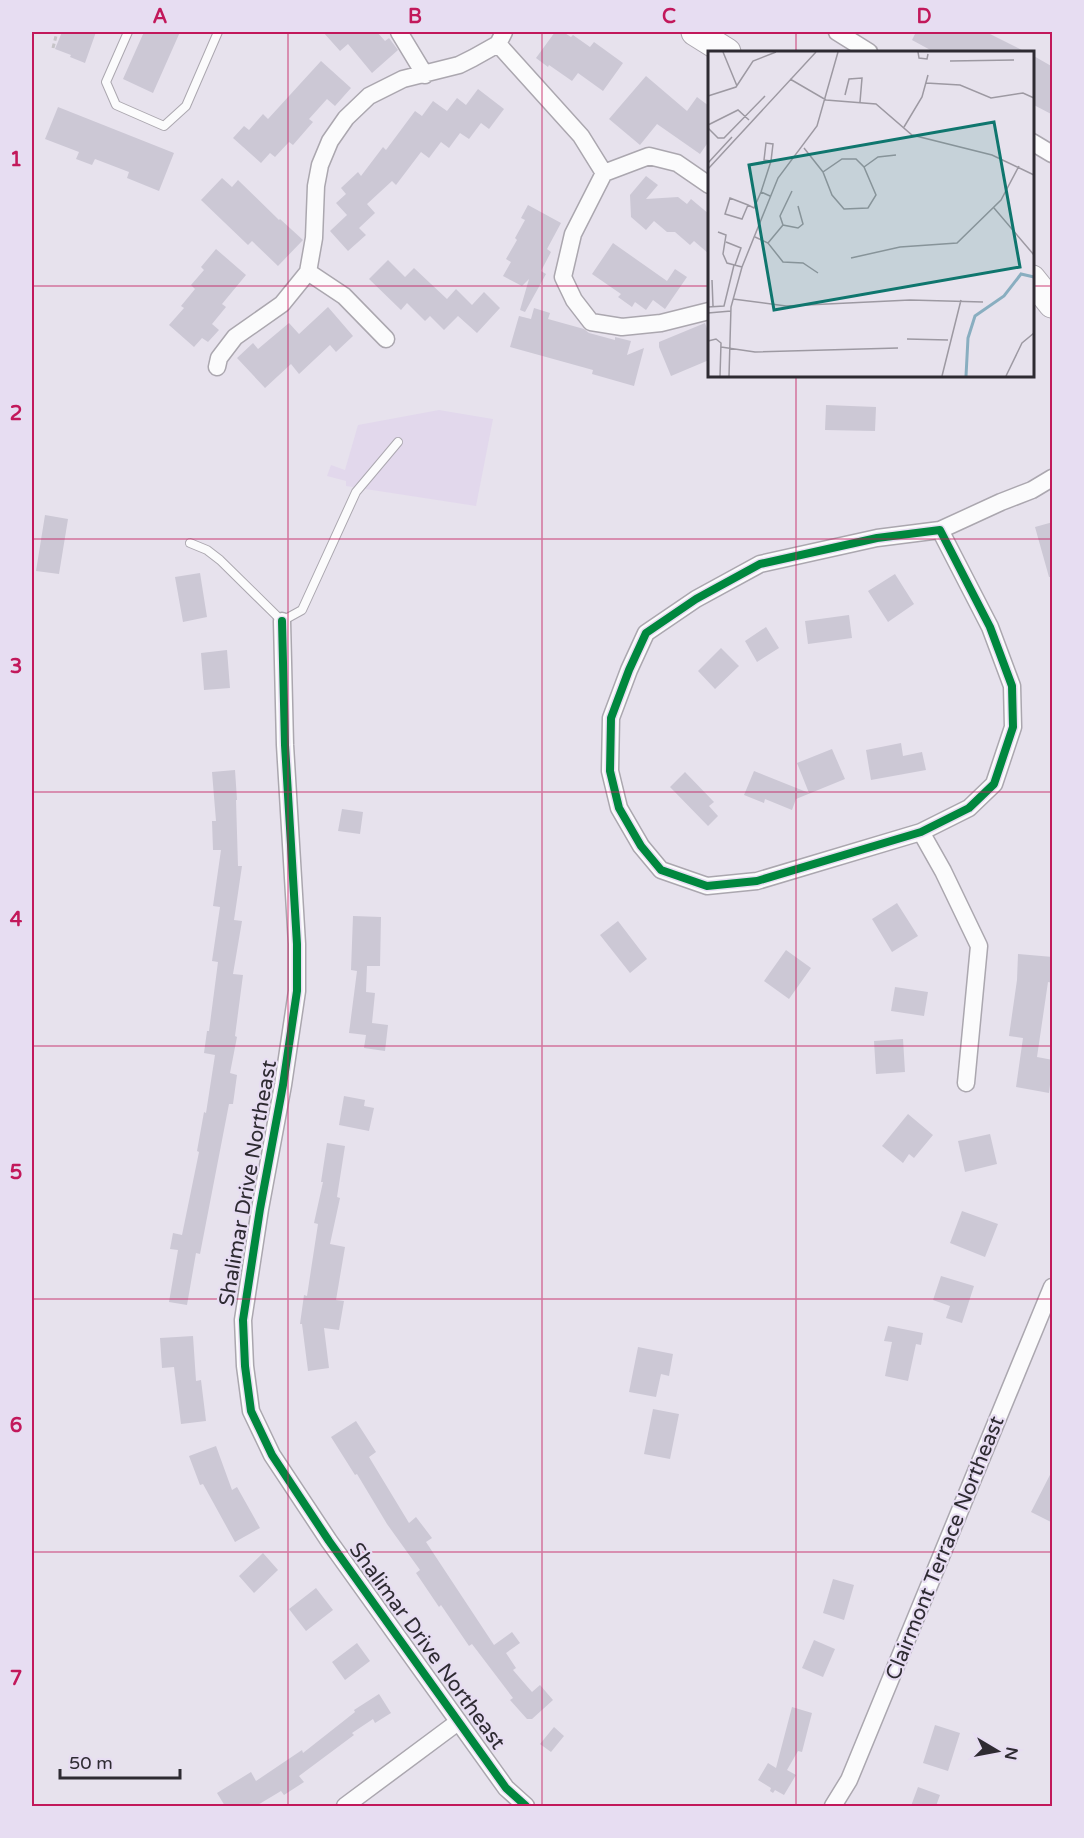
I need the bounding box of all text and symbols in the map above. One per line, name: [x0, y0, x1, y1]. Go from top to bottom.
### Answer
text: A: [153, 5, 168, 29]
text: B: [408, 5, 422, 29]
text: C: [662, 5, 676, 29]
text: D: [916, 5, 932, 29]
inset map: [708, 51, 1033, 376]
text: 1: [10, 148, 22, 172]
text: 2: [10, 402, 22, 426]
text: 3: [10, 655, 22, 679]
text: 4: [10, 908, 23, 932]
street label: Shalimar Drive Northeast: [214, 1058, 282, 1308]
text: 5: [10, 1161, 22, 1185]
street label: Clairmont Terrace Northeast: [880, 1412, 1010, 1684]
text: 6: [10, 1414, 22, 1438]
street label: Shalimar Drive Northeast: [344, 1538, 510, 1754]
text: 7: [10, 1667, 22, 1691]
north arrow: [967, 1721, 1027, 1781]
scale bar: [60, 1742, 180, 1780]
text: N: [1000, 1745, 1022, 1761]
text: 50 m: [69, 1752, 113, 1774]

